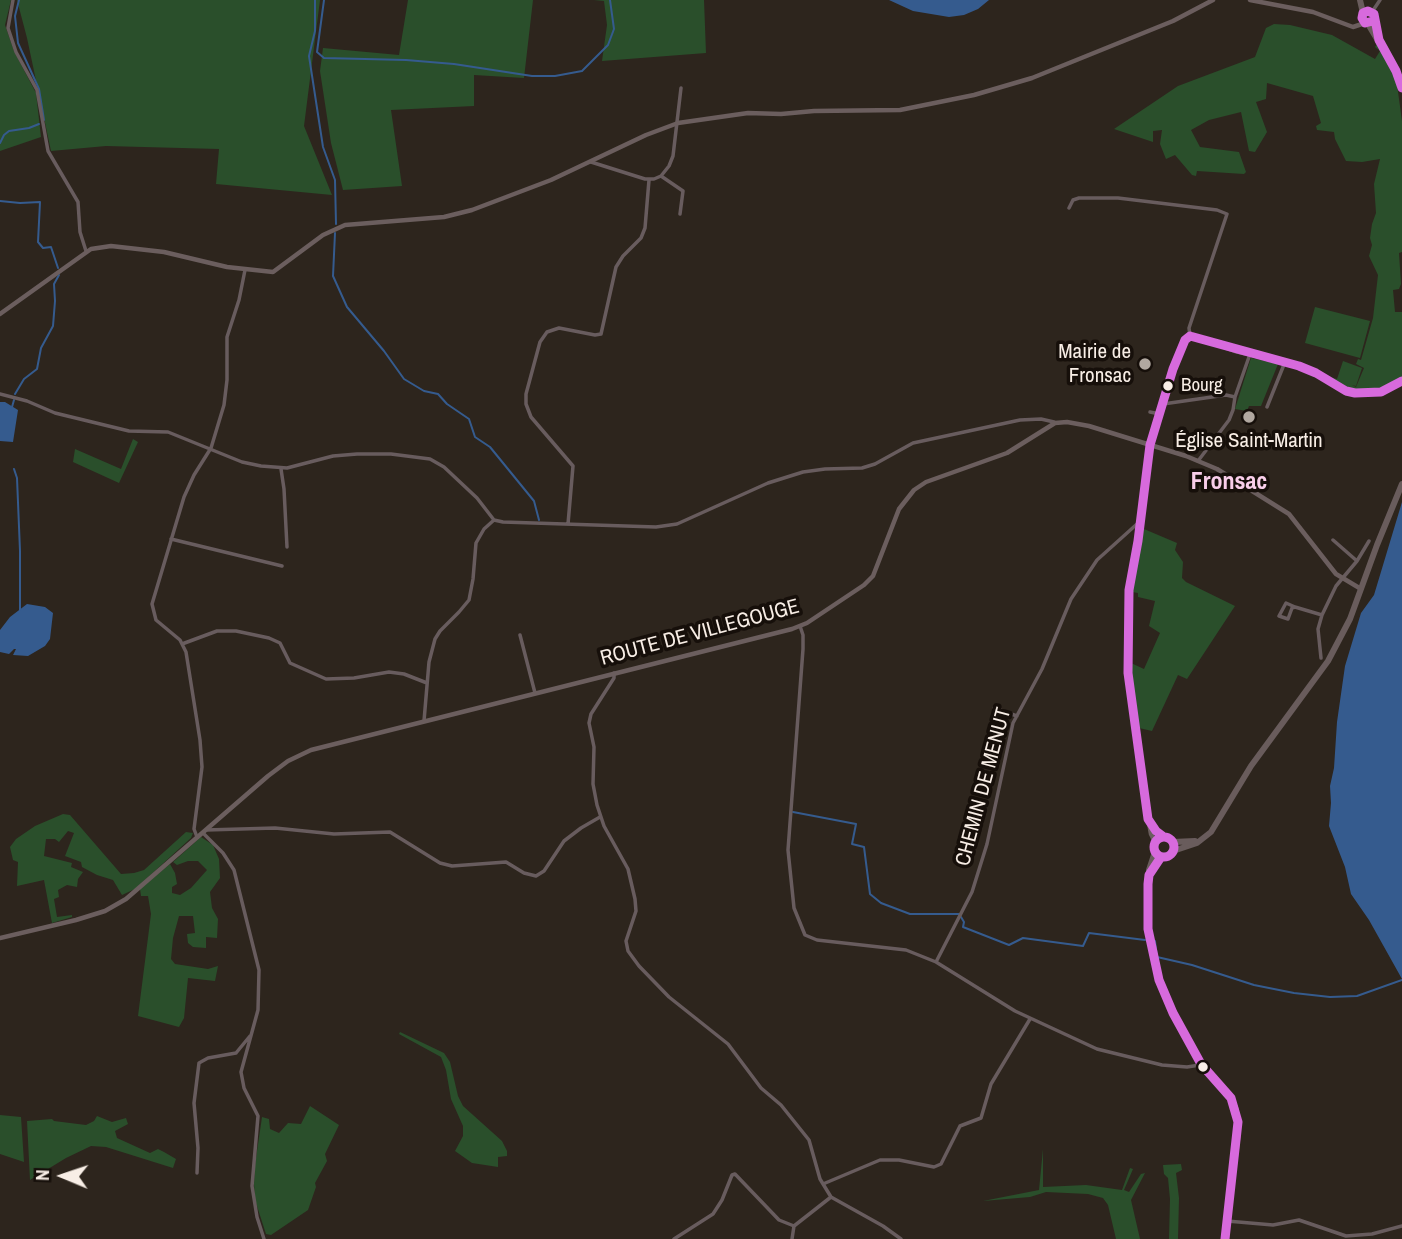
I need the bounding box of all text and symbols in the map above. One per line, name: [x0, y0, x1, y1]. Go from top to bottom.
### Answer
place label: Mairie de Fronsac: [1058, 339, 1131, 389]
marker: Mairie de Fronsac: [1137, 356, 1153, 372]
place label: Bourg: [1181, 375, 1223, 397]
marker: Bourg: [1161, 379, 1175, 393]
marker: Église Saint-Martin: [1241, 409, 1257, 425]
place label: Église Saint-Martin: [1175, 428, 1323, 454]
district label: Fronsac: [1191, 469, 1267, 497]
street label: ROUTE DE VILLEGOUGE: [598, 594, 802, 672]
street label: CHEMIN DE MENUT: [951, 705, 1017, 869]
unlabelled marker: [1196, 1060, 1210, 1074]
north arrow: [28, 1141, 98, 1211]
text: N: [29, 1169, 55, 1181]

